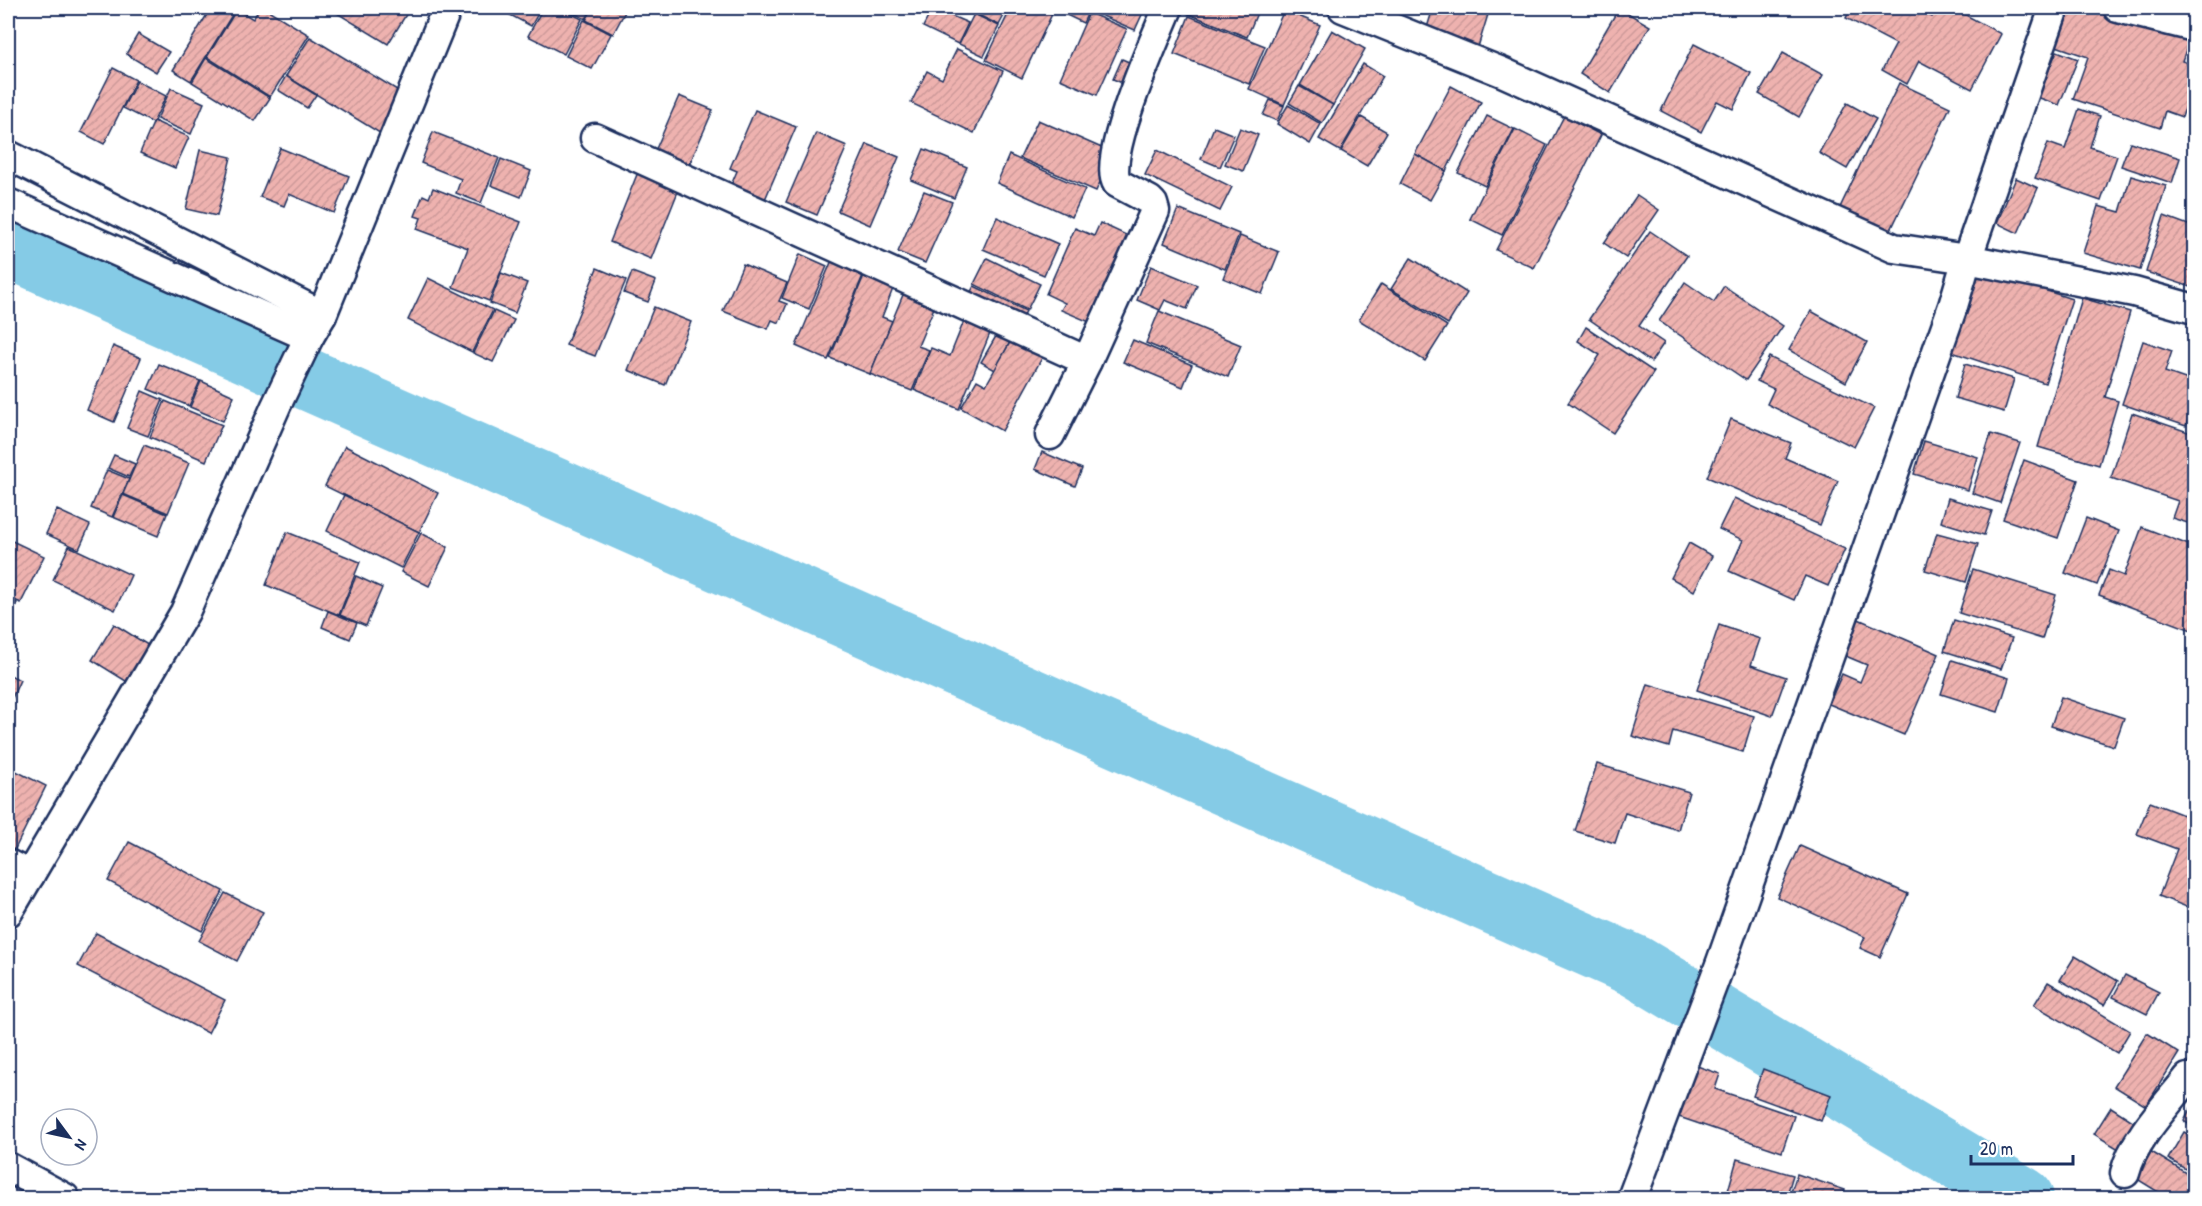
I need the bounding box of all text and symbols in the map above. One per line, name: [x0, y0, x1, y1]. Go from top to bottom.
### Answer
north arrow: [39, 1107, 99, 1167]
scale bar: [1971, 1128, 2073, 1166]
text: N: [70, 1136, 93, 1155]
text: 20 m: [1980, 1136, 2013, 1161]

